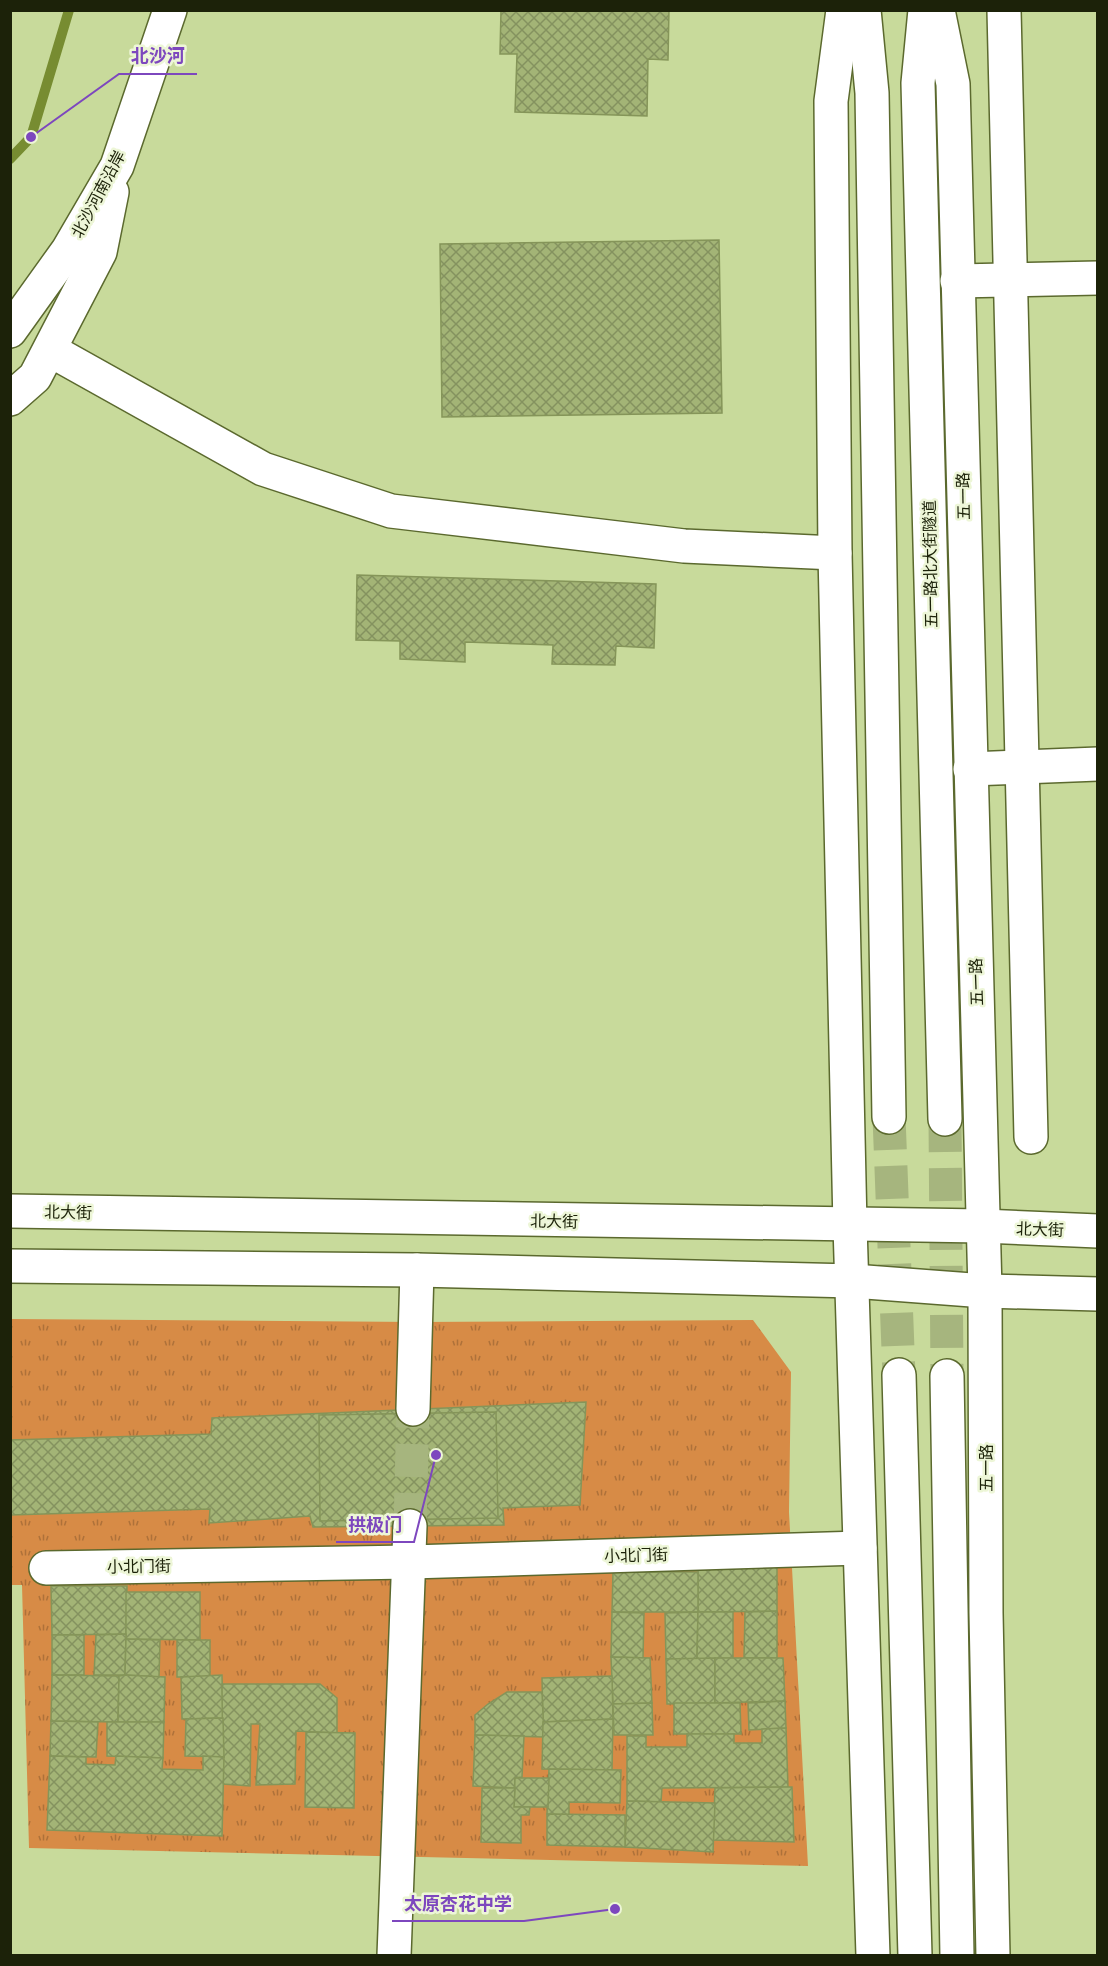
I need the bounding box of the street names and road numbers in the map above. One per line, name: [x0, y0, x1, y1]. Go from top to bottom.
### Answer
street label: 北沙河南沿岸: [67, 147, 129, 241]
street label: 五一路: [953, 472, 973, 520]
street label: 五一路北大街隧道: [919, 500, 941, 628]
street label: 五一路: [965, 958, 987, 1006]
street label: 北大街: [44, 1202, 92, 1222]
street label: 北大街: [530, 1211, 578, 1231]
street label: 北大街: [1016, 1218, 1064, 1240]
street label: 五一路: [976, 1444, 996, 1492]
street label: 小北门街: [604, 1544, 668, 1566]
street label: 小北门街: [107, 1555, 171, 1577]

